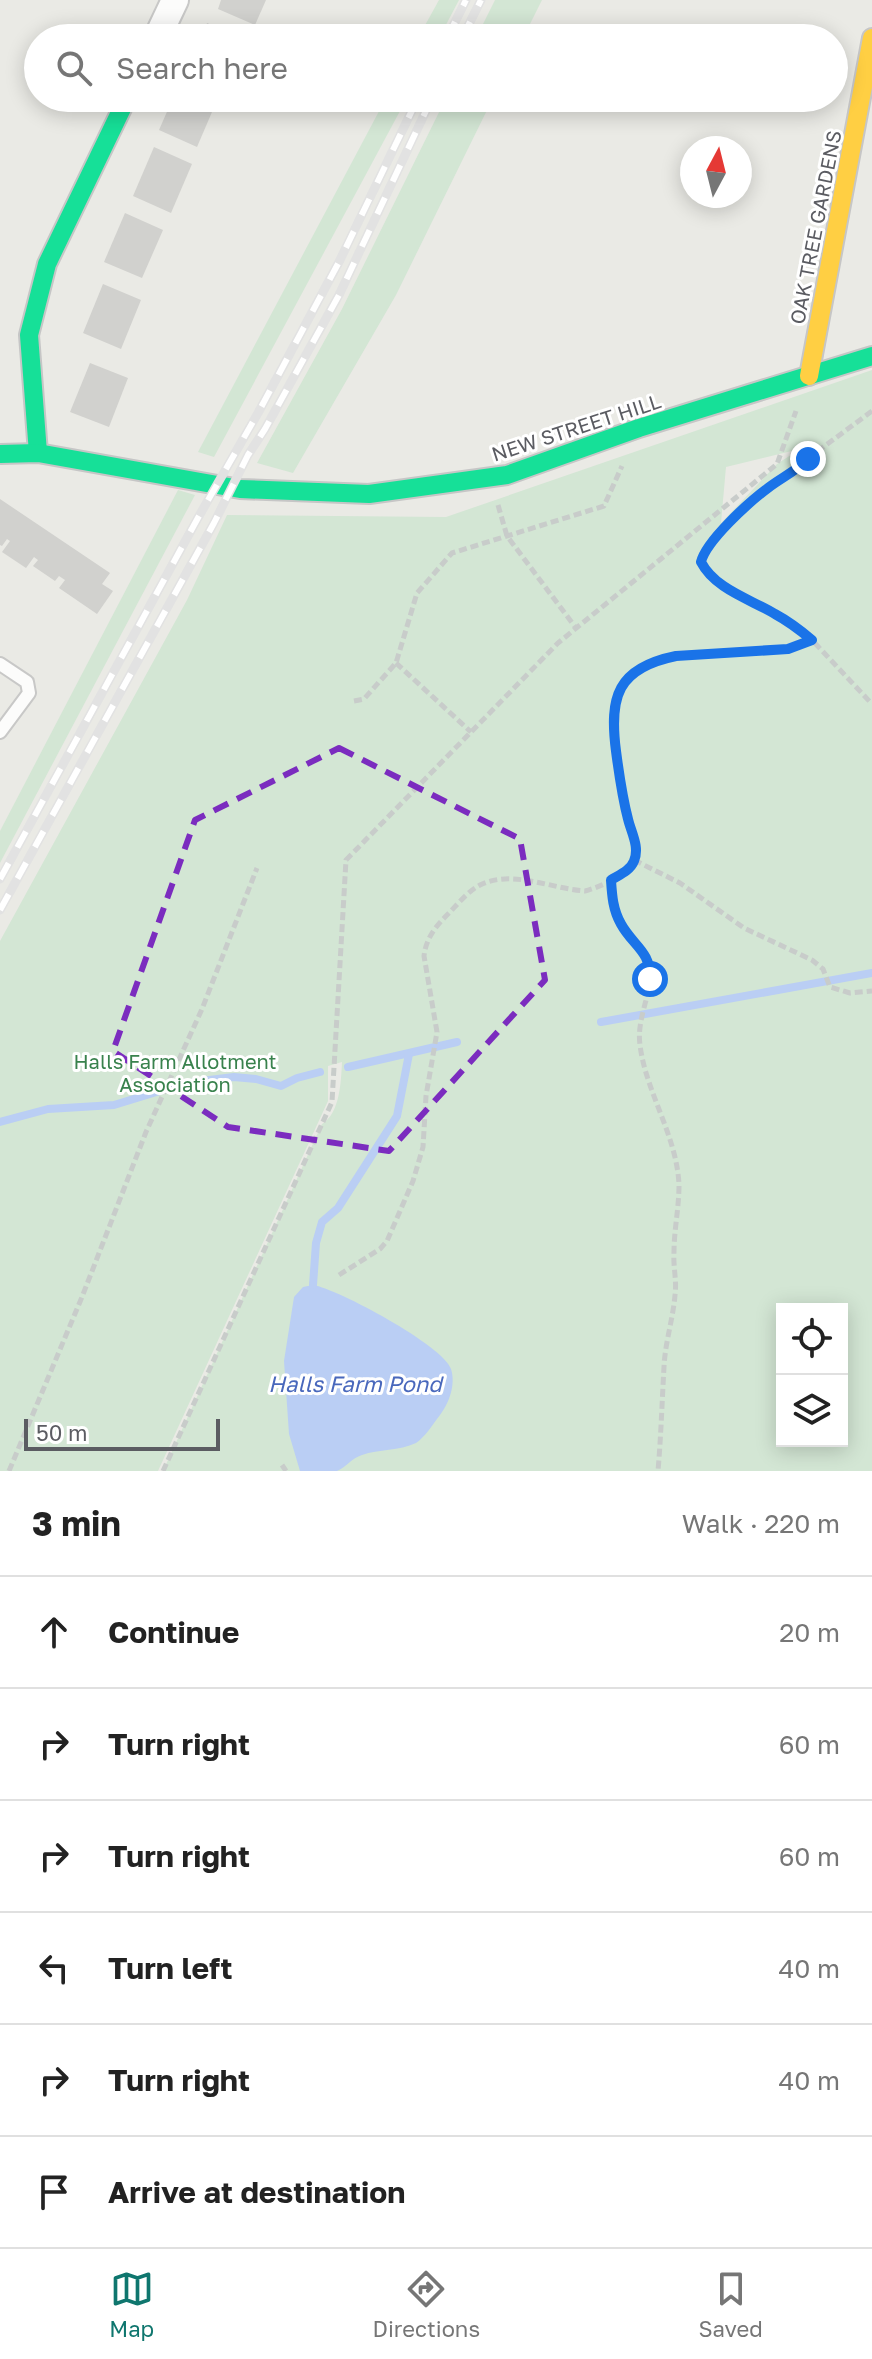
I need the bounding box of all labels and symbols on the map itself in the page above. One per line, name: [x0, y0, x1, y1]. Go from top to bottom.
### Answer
street label: OAK TREE GARDENS: [784, 128, 846, 326]
north arrow: [680, 136, 752, 208]
street label: NEW STREET HILL: [488, 388, 664, 466]
route end: [790, 441, 826, 477]
route start: [632, 961, 668, 997]
park label: Halls Farm Allotment Association: [73, 1049, 277, 1096]
water label: Halls Farm Pond: [268, 1370, 444, 1397]
scale bar: [24, 1415, 220, 1451]

